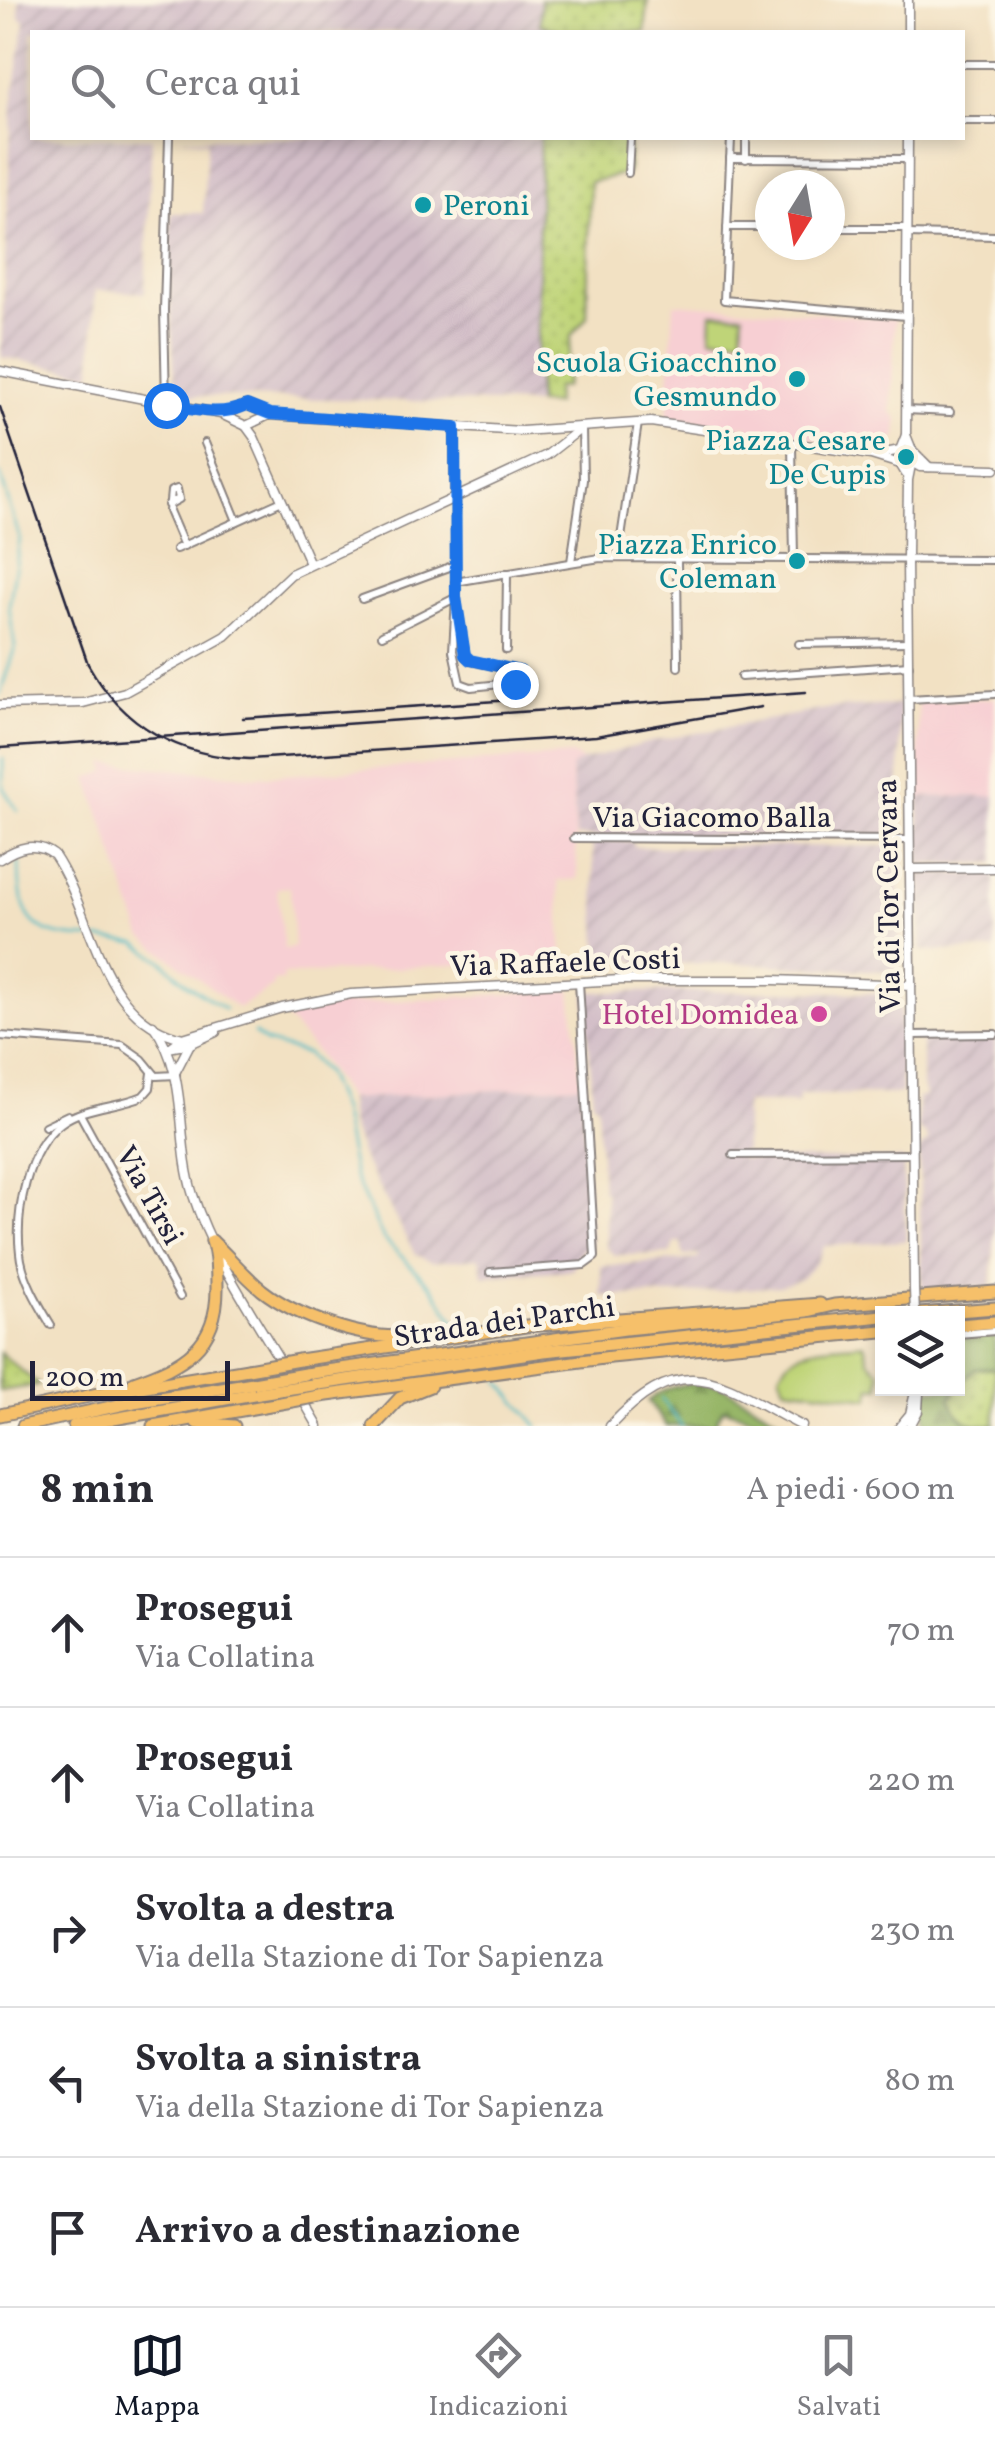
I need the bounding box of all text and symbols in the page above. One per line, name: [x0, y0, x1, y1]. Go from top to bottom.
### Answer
search box: [30, 30, 965, 140]
icon: search: [65, 58, 120, 113]
text: Cerca qui: [145, 59, 301, 112]
north arrow: [755, 170, 845, 260]
place label: Peroni: [443, 186, 530, 228]
marker: Peroni: [412, 194, 434, 216]
place label: Scuola Gioacchino Gesmundo: [536, 343, 777, 419]
marker: Scuola Gioacchino Gesmundo: [786, 368, 808, 390]
route start: [144, 383, 190, 429]
place label: Piazza Cesare De Cupis: [705, 421, 886, 497]
marker: Piazza Cesare De Cupis: [895, 446, 917, 468]
place label: Piazza Enrico Coleman: [598, 525, 777, 601]
marker: Piazza Enrico Coleman: [786, 550, 808, 572]
route end: [493, 662, 539, 708]
street label: Via di Tor Cervara: [867, 778, 913, 1014]
street label: Via Giacomo Balla: [592, 798, 832, 840]
street label: Via Raffaele Costi: [449, 939, 681, 989]
place label: Hotel Domidea: [602, 995, 799, 1037]
marker: Hotel Domidea: [808, 1003, 830, 1025]
street label: Via Tirsi: [104, 1139, 193, 1253]
street label: Strada dei Parchi: [391, 1287, 618, 1359]
map controls: [875, 1306, 965, 1396]
button: layers: [875, 1306, 965, 1396]
scale bar: [30, 1356, 230, 1400]
text: 200 m: [45, 1359, 124, 1398]
text: 8 min: [40, 1462, 154, 1521]
text: A piedi · 600 m: [746, 1469, 955, 1513]
text: Prosegui: [135, 1584, 294, 1637]
icon: ahead: [40, 1605, 95, 1660]
text: 70 m: [887, 1610, 955, 1654]
text: Via Collatina: [135, 1637, 315, 1681]
text: Prosegui: [135, 1734, 294, 1787]
icon: ahead: [40, 1755, 95, 1810]
text: 220 m: [867, 1760, 955, 1804]
text: Via Collatina: [135, 1787, 315, 1831]
text: Svolta a destra: [135, 1884, 395, 1937]
icon: right: [40, 1905, 95, 1960]
text: 230 m: [869, 1910, 955, 1954]
text: Via della Stazione di Tor Sapienza: [135, 1937, 604, 1981]
text: Svolta a sinistra: [135, 2034, 422, 2087]
icon: left: [40, 2055, 95, 2110]
text: 80 m: [885, 2060, 955, 2104]
text: Via della Stazione di Tor Sapienza: [135, 2087, 604, 2131]
icon: arrive: [40, 2205, 95, 2260]
text: Arrivo a destinazione: [135, 2206, 520, 2259]
tab: Mappa: [114, 2328, 200, 2427]
tab: Indicazioni: [428, 2328, 568, 2427]
tab: Salvati: [797, 2328, 881, 2427]

